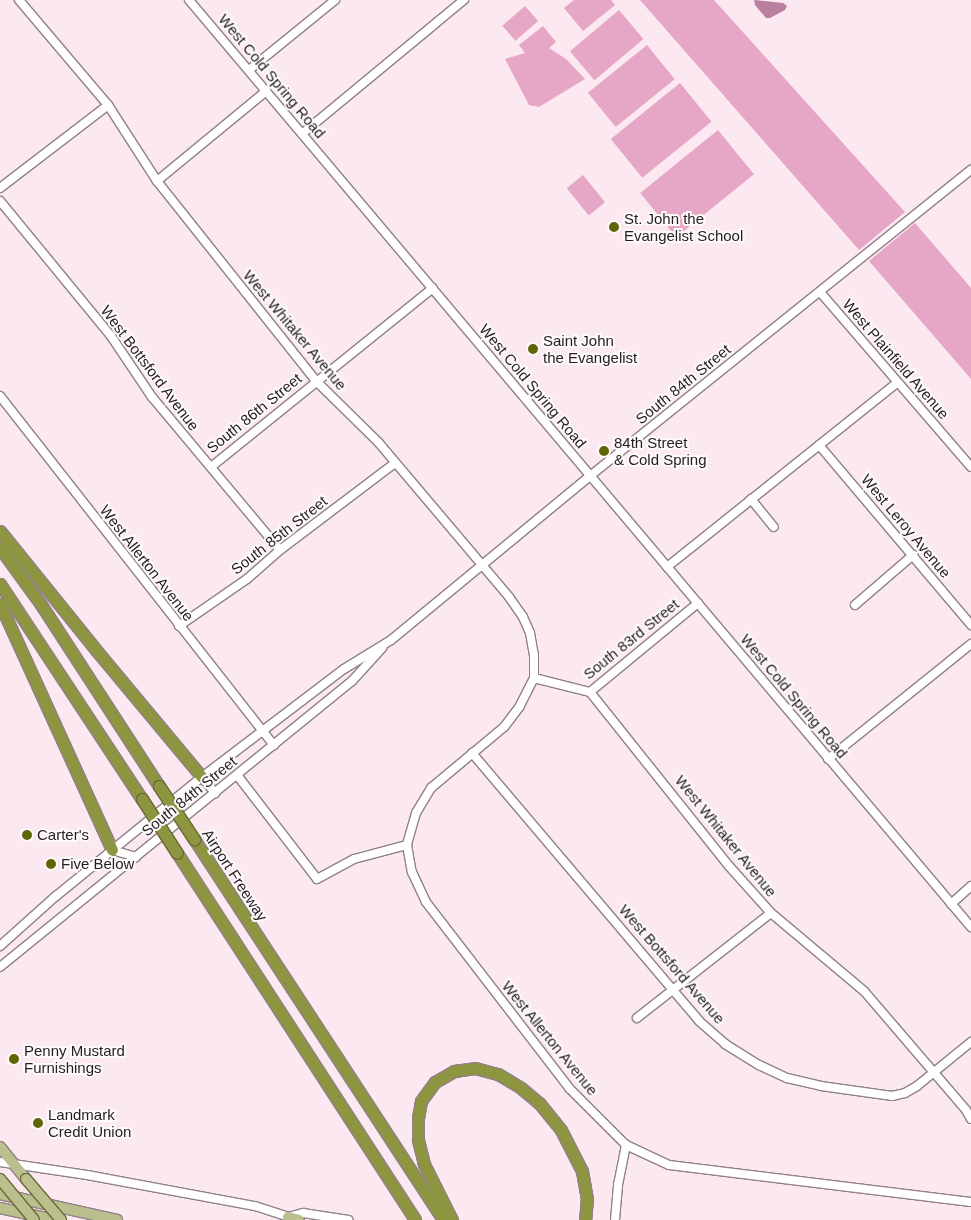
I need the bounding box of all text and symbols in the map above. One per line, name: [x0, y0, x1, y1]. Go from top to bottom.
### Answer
street label: West Cold Spring Road: [215, 10, 329, 142]
place label: St. John the Evangelist School: [624, 209, 743, 244]
marker: St. John the Evangelist School: [608, 221, 620, 233]
street label: West Whitaker Avenue: [239, 266, 351, 394]
street label: West Plainfield Avenue: [839, 295, 953, 423]
street label: West Bottsford Avenue: [97, 302, 203, 434]
street label: West Cold Spring Road: [476, 320, 590, 452]
place label: Saint John the Evangelist: [543, 331, 637, 366]
street label: South 84th Street: [632, 340, 734, 428]
marker: Saint John the Evangelist: [527, 343, 539, 355]
street label: South 86th Street: [203, 369, 305, 457]
place label: 84th Street & Cold Spring: [614, 433, 707, 468]
marker: 84th Street & Cold Spring: [598, 445, 610, 457]
street label: West Leroy Avenue: [857, 470, 955, 582]
street label: South 85th Street: [227, 492, 331, 578]
street label: West Allerton Avenue: [96, 501, 198, 625]
street label: South 83rd Street: [580, 595, 682, 683]
street label: West Cold Spring Road: [737, 630, 851, 762]
street label: South 84th Street: [138, 752, 240, 840]
street label: West Whitaker Avenue: [671, 771, 781, 901]
place label: Carter's: [37, 826, 89, 844]
street label: Airport Freeway: [199, 826, 271, 924]
marker: Carter's: [21, 829, 33, 841]
place label: Five Below: [61, 855, 134, 873]
marker: Five Below: [45, 858, 57, 870]
street label: West Bottsford Avenue: [615, 900, 729, 1028]
street label: West Allerton Avenue: [498, 977, 602, 1099]
place label: Penny Mustard Furnishings: [24, 1041, 125, 1076]
marker: Penny Mustard Furnishings: [8, 1053, 20, 1065]
place label: Landmark Credit Union: [48, 1105, 131, 1140]
marker: Landmark Credit Union: [32, 1117, 44, 1129]

